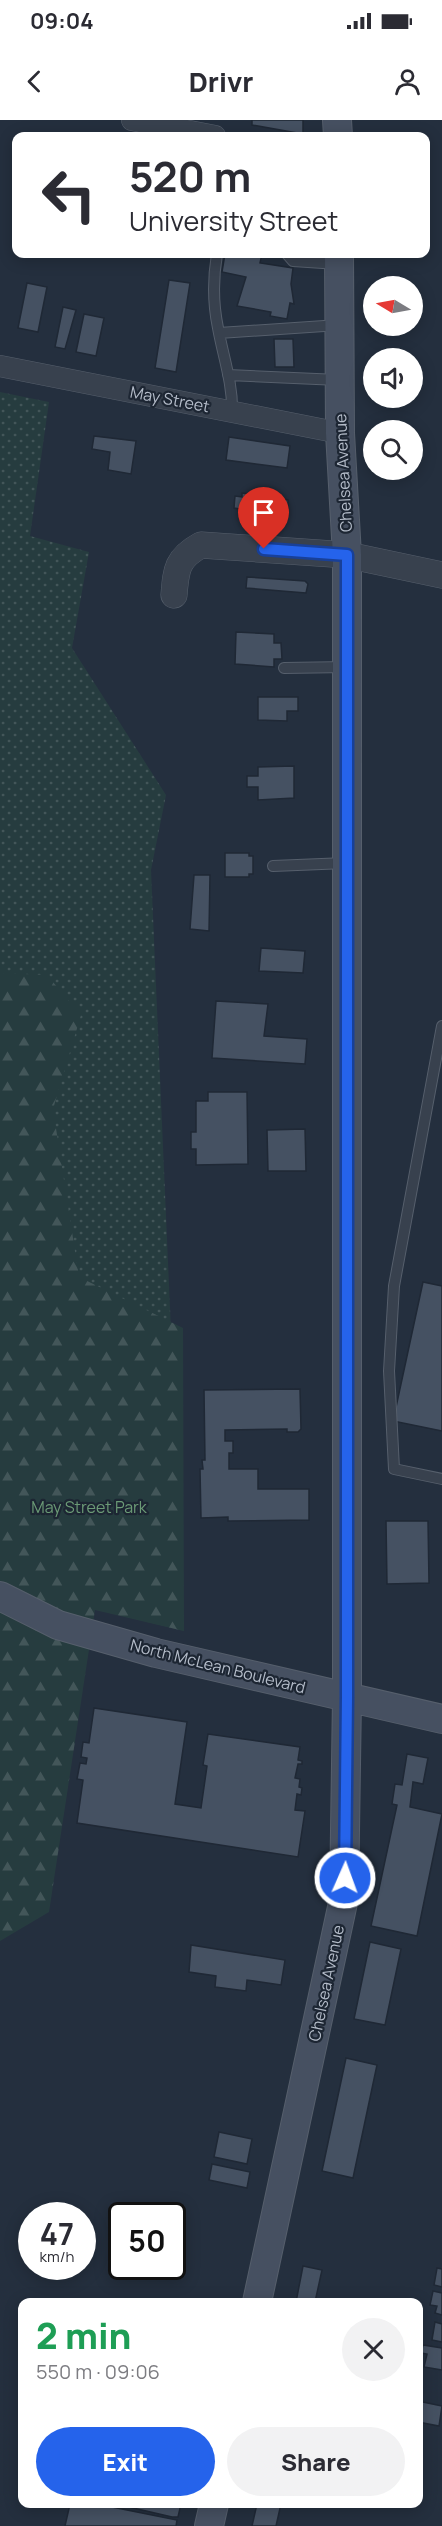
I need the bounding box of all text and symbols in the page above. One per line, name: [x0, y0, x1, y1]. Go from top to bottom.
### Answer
text: 09:04: [30, 6, 94, 36]
text: Drivr: [189, 63, 253, 100]
icon: back: [18, 65, 51, 98]
icon: person: [391, 65, 424, 98]
text: 520 m: [129, 147, 251, 205]
icon: left: [30, 156, 108, 234]
text: University Street: [129, 202, 338, 239]
north arrow: [363, 276, 423, 336]
map controls: [363, 276, 423, 480]
button: sound: [363, 348, 423, 408]
street label: May Street: [128, 381, 212, 417]
street label: Chelsea Avenue: [329, 413, 357, 533]
button: search: [363, 420, 423, 480]
pin: [238, 487, 289, 549]
icon: arrive: [247, 496, 280, 529]
park label: May Street Park: [31, 1496, 148, 1518]
street label: North McLean Boulevard: [128, 1634, 308, 1698]
position arrow: [313, 1846, 377, 1910]
street label: Chelsea Avenue: [303, 1923, 349, 2043]
speed limit sign: 50: [108, 2202, 186, 2280]
text: 47: [40, 2213, 74, 2254]
text: km/h: [40, 2246, 74, 2267]
text: 2 min: [36, 2311, 131, 2360]
button: close: [342, 2318, 405, 2381]
text: 550 m · 09:06: [36, 2358, 160, 2385]
button: Exit: [36, 2427, 215, 2496]
button: Share: [227, 2427, 405, 2496]

